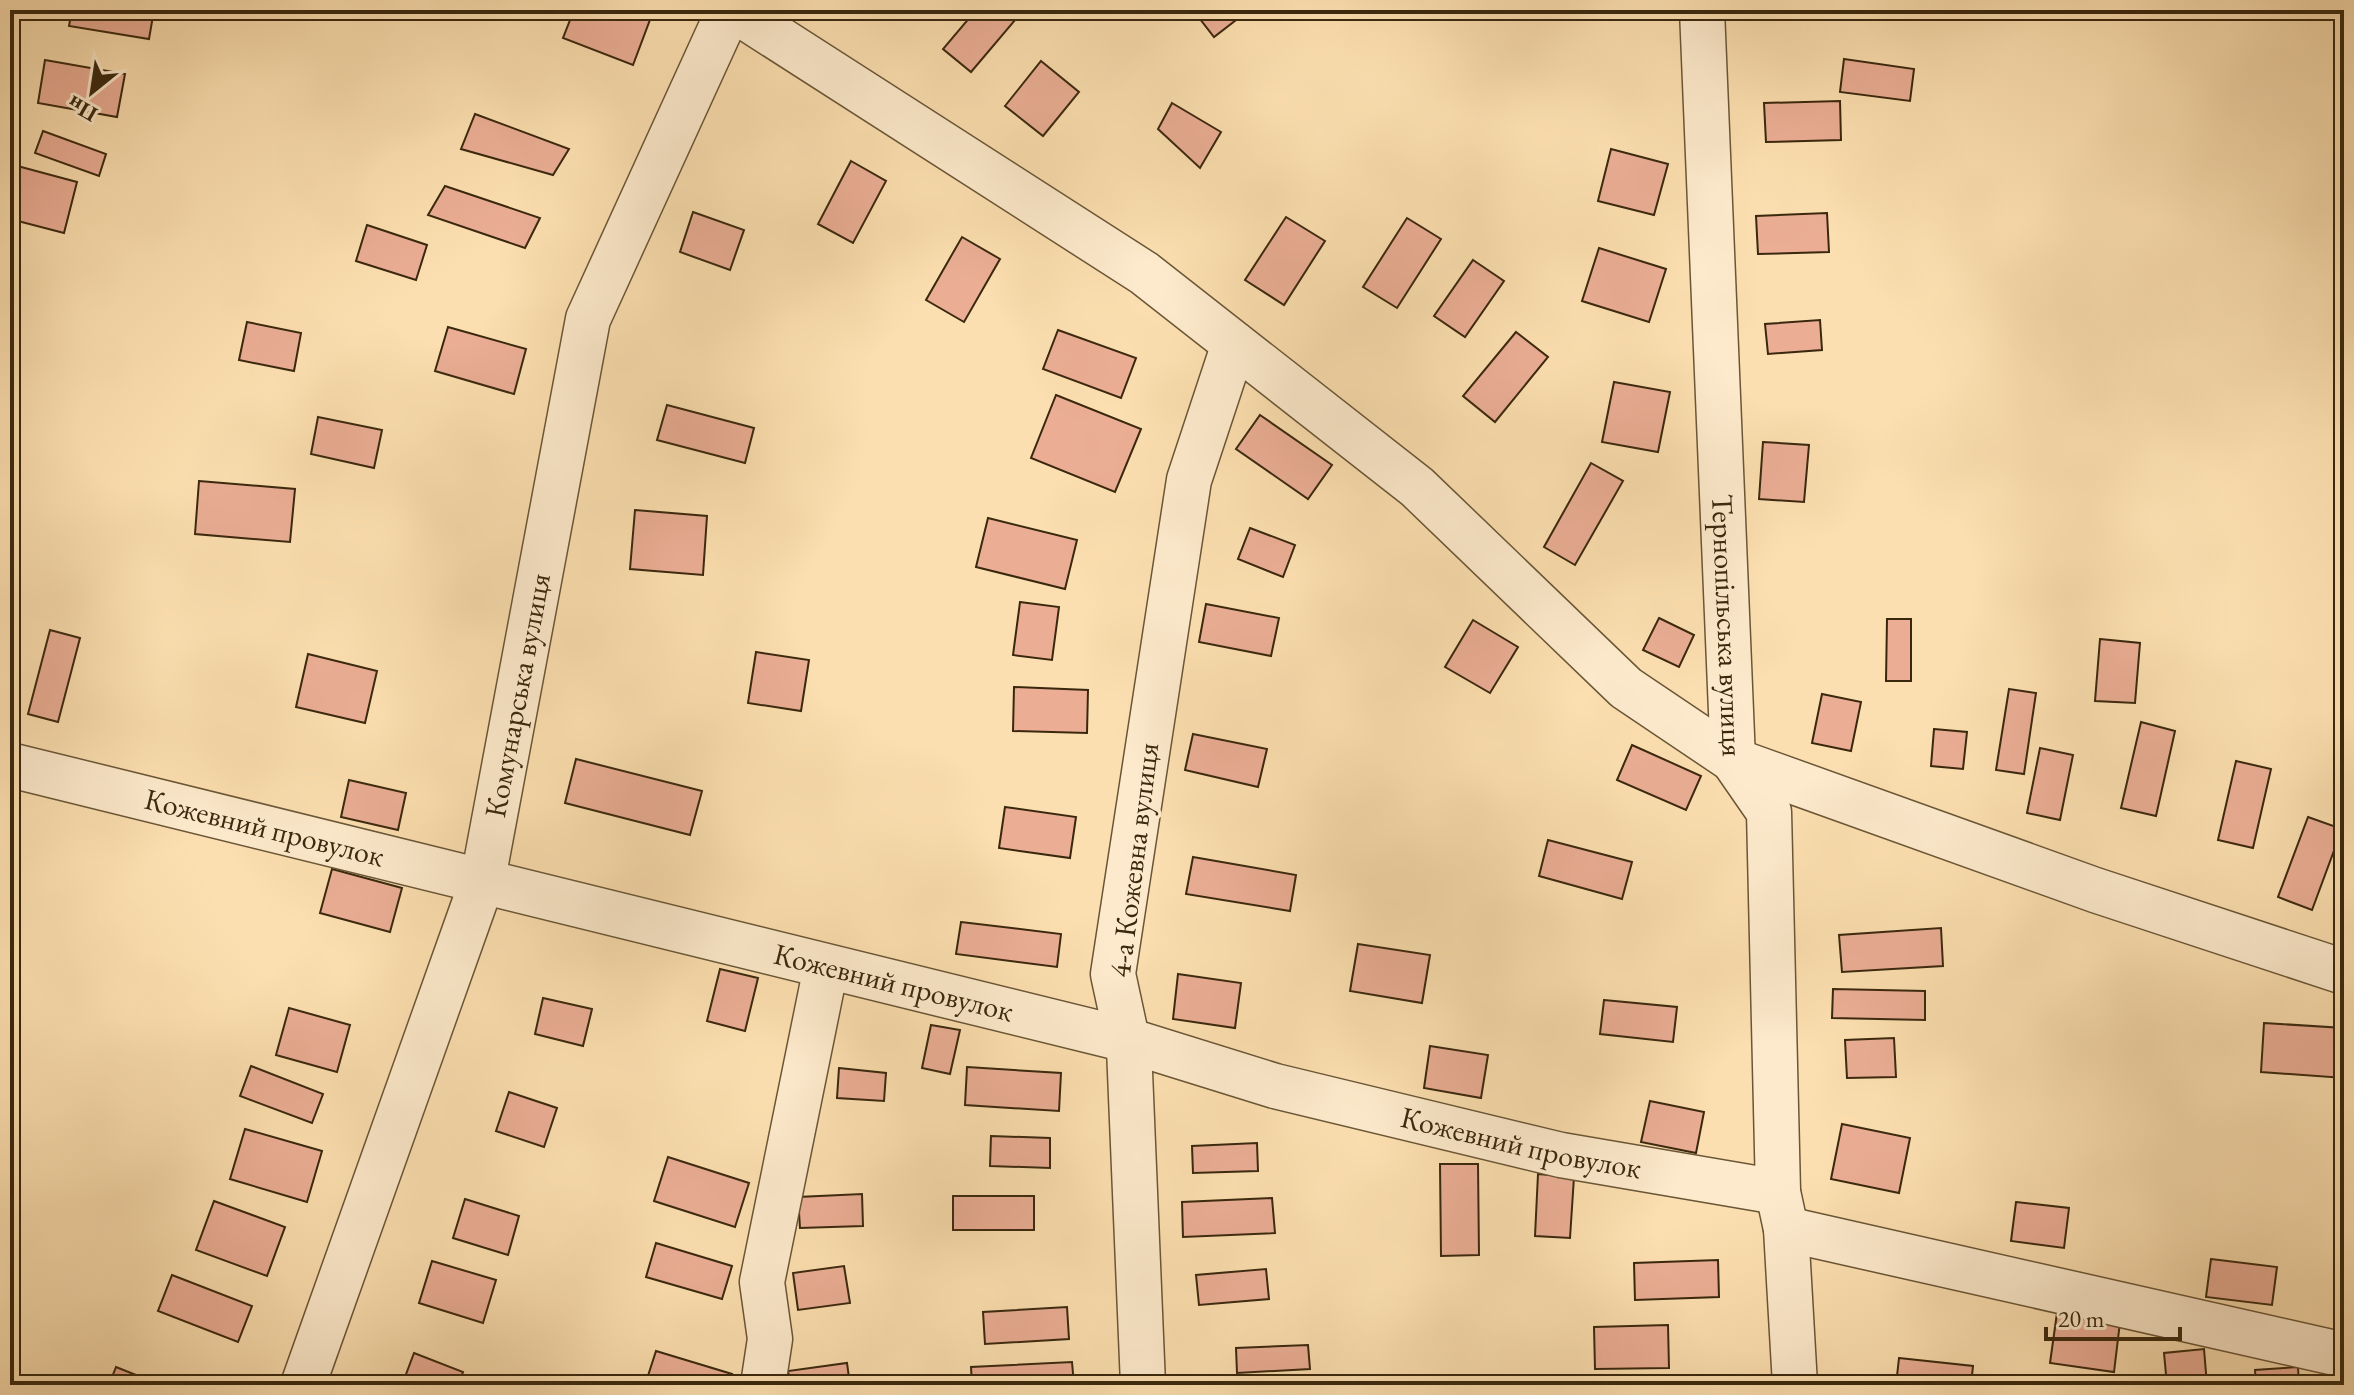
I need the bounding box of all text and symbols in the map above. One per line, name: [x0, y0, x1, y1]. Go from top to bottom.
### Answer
north arrow: [52, 52, 132, 132]
text: Пн: [62, 89, 103, 129]
street label: Тернопільська вулиця: [1703, 493, 1753, 758]
street label: Комунарська вулиця: [475, 570, 559, 821]
street label: 4-а Кожевна вулиця: [1100, 740, 1167, 980]
street label: Кожевний провулок: [141, 779, 388, 875]
street label: Кожевний провулок: [770, 934, 1018, 1030]
street label: Кожевний провулок: [1397, 1097, 1644, 1187]
scale bar: [2046, 1291, 2180, 1341]
text: 20 m: [2058, 1303, 2105, 1334]

